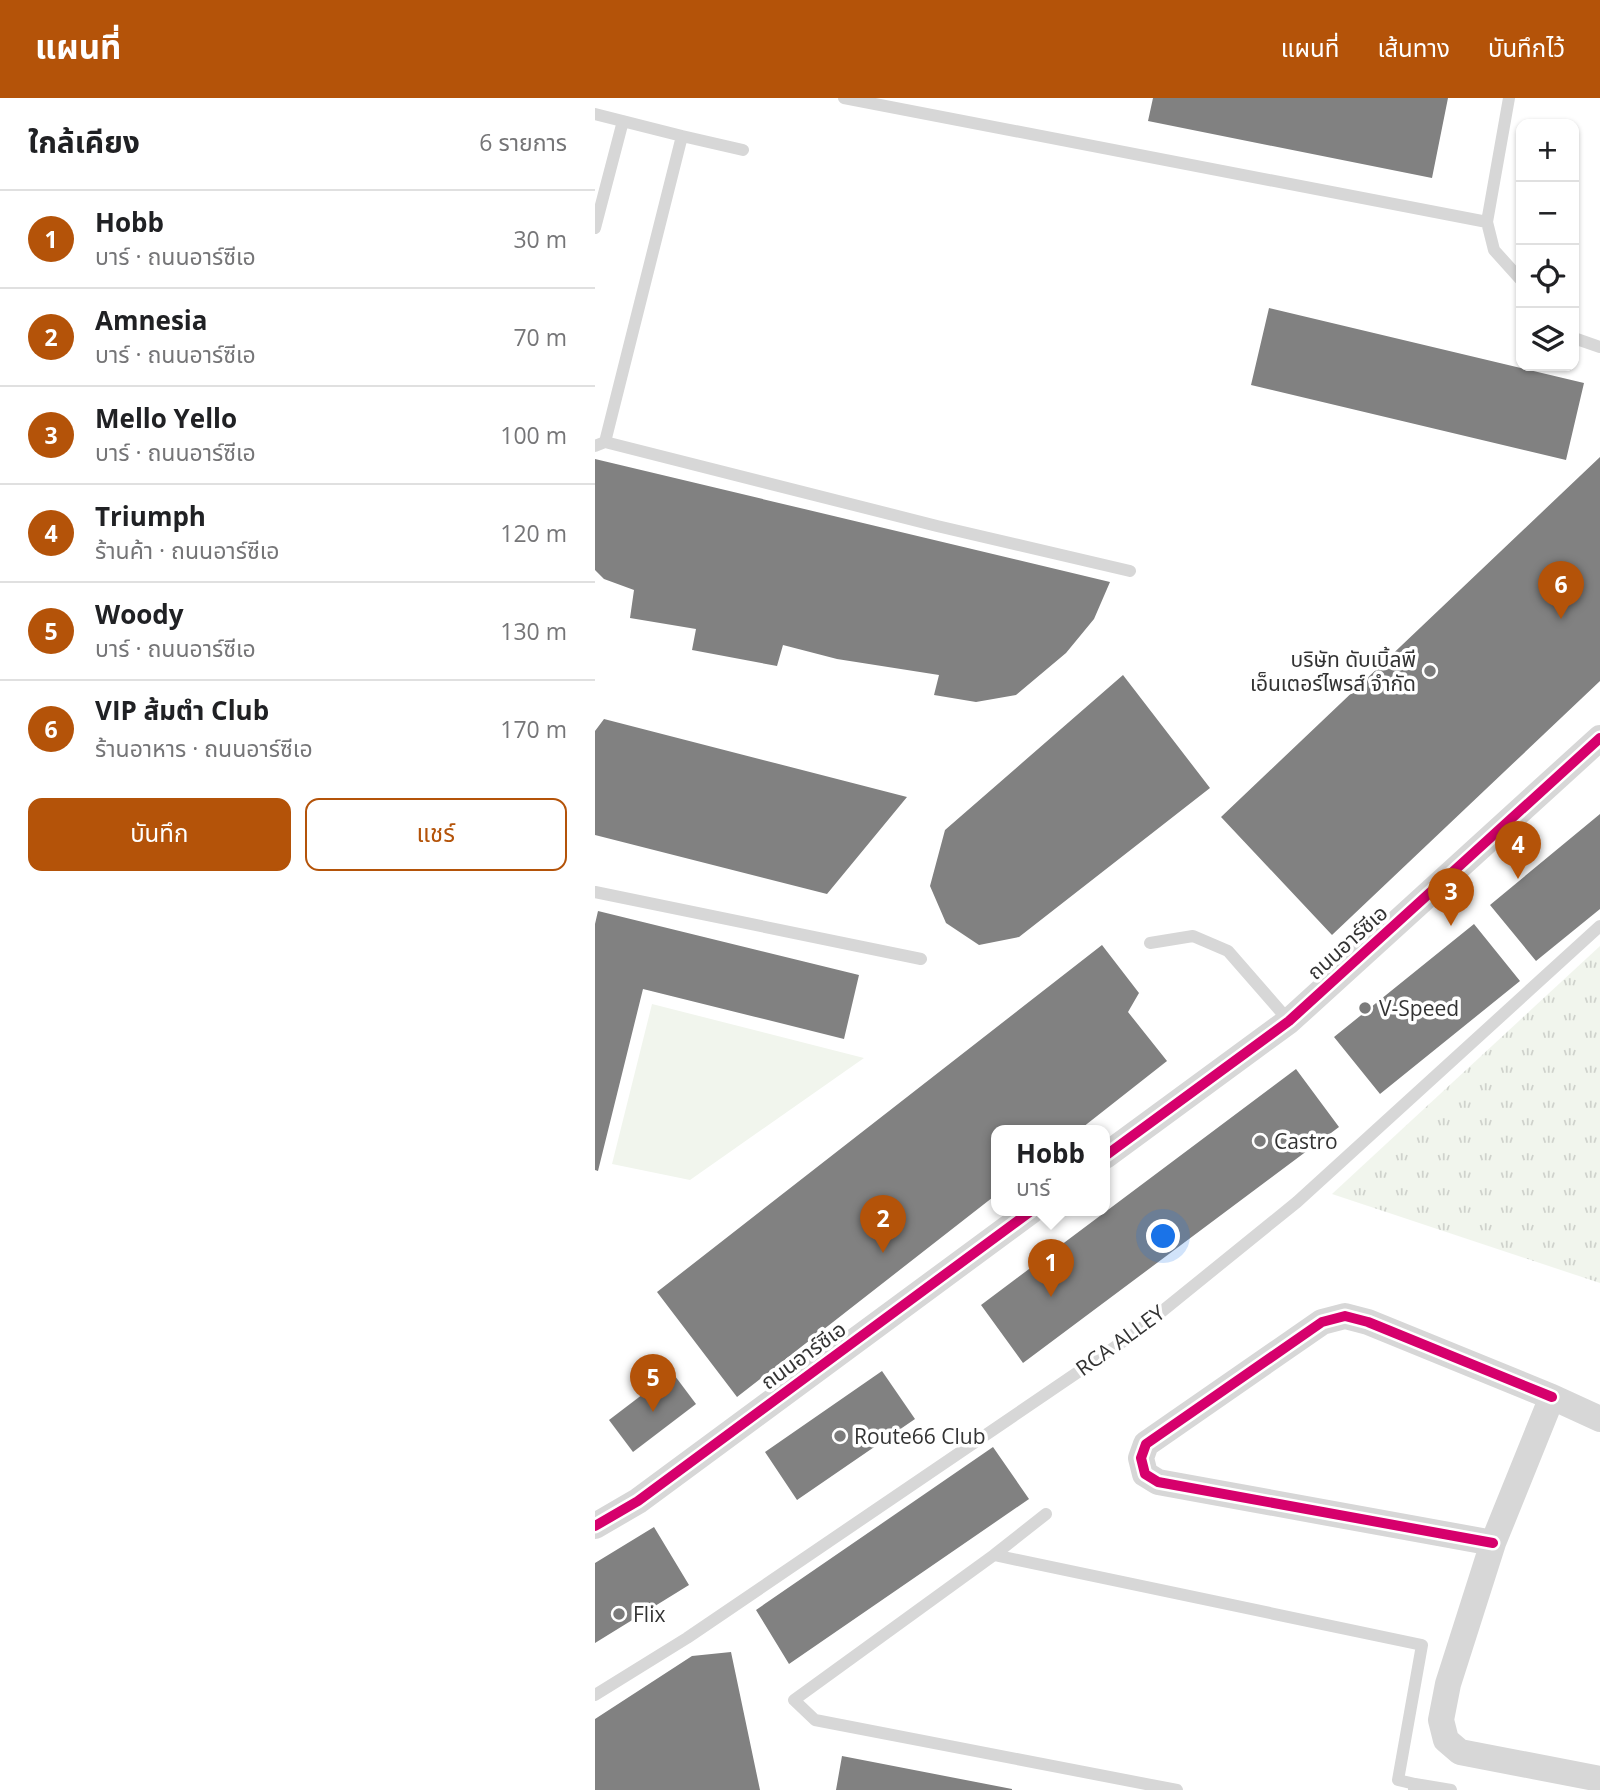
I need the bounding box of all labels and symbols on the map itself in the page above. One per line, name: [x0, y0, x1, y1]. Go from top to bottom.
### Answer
pin: 6: [1538, 561, 1584, 619]
place label: บริษัท ดับเบิ้ลพี เอ็นเตอร์ไพรส์ จำกัด: [1250, 645, 1416, 697]
marker: บริษัท ดับเบิ้ลพี เอ็นเตอร์ไพรส์ จำกัด: [1422, 663, 1438, 679]
pin: 4: [1495, 821, 1541, 879]
pin: 3: [1428, 868, 1474, 926]
street label: ถนนอาร์ซีเอ: [1301, 898, 1393, 986]
place label: V-Speed: [1379, 994, 1459, 1022]
marker: V-Speed: [1357, 1000, 1373, 1016]
place label: Castro: [1274, 1127, 1338, 1155]
marker: Castro: [1252, 1133, 1268, 1149]
pin: 2: [860, 1195, 906, 1253]
your location: [1146, 1219, 1180, 1253]
pin: 1: [1028, 1239, 1074, 1297]
street label: RCA ALLEY: [1070, 1298, 1170, 1382]
street label: ถนนอาร์ซีเอ: [755, 1315, 851, 1395]
pin: 5: [630, 1354, 676, 1412]
place label: Route66 Club: [854, 1422, 985, 1450]
marker: Route66 Club: [832, 1428, 848, 1444]
place label: Flix: [633, 1600, 665, 1628]
marker: Flix: [611, 1606, 627, 1622]

